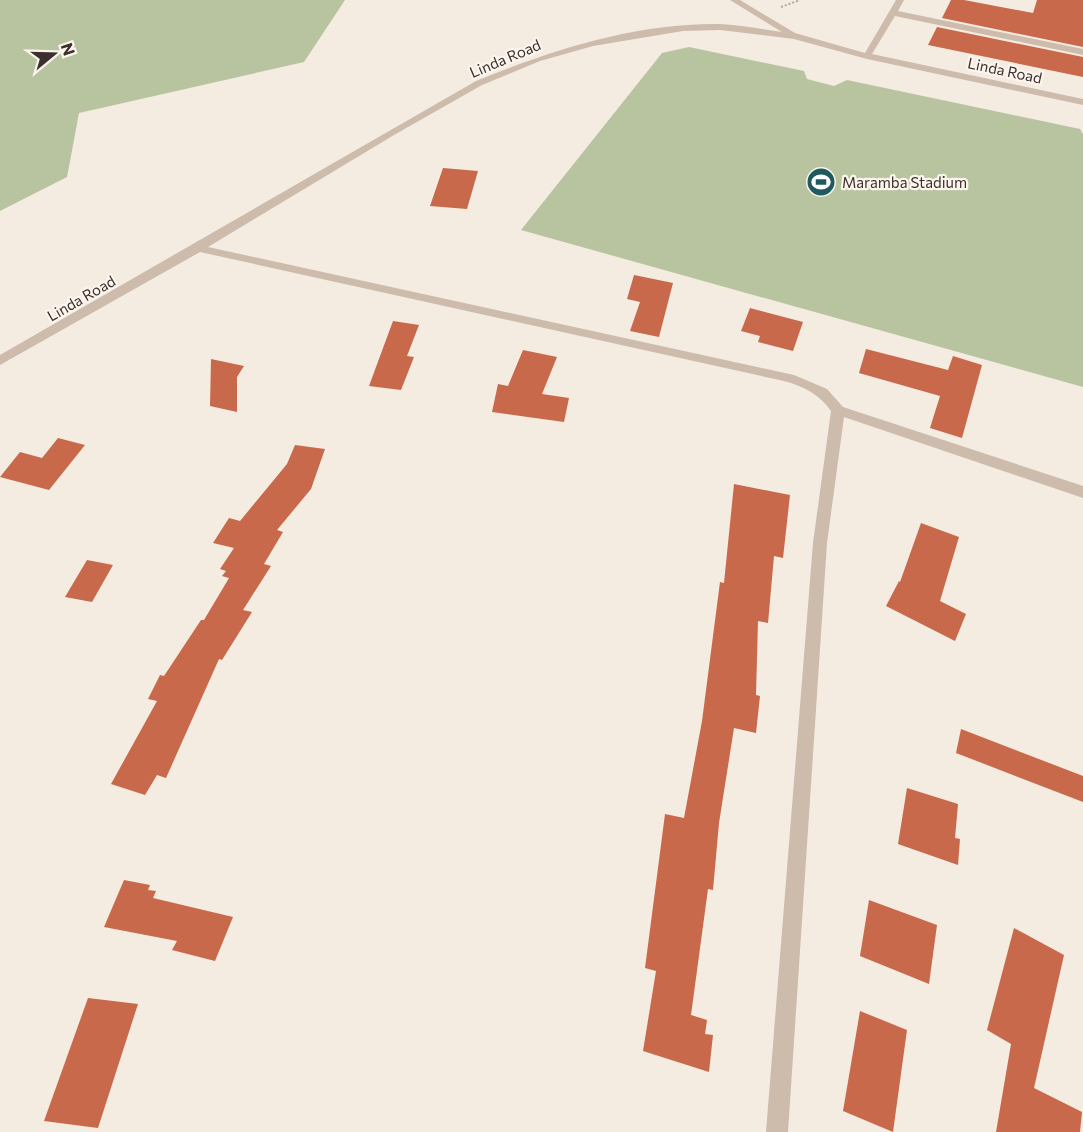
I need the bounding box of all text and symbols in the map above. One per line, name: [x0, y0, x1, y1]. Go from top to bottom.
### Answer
north arrow: [24, 24, 84, 84]
street label: Linda Road: [467, 35, 543, 81]
text: N: [58, 40, 80, 58]
street label: Linda Road: [966, 53, 1044, 87]
sports icon: Maramba Stadium: [805, 166, 837, 198]
place label: Maramba Stadium: [842, 173, 967, 191]
street label: Linda Road: [44, 271, 118, 325]

